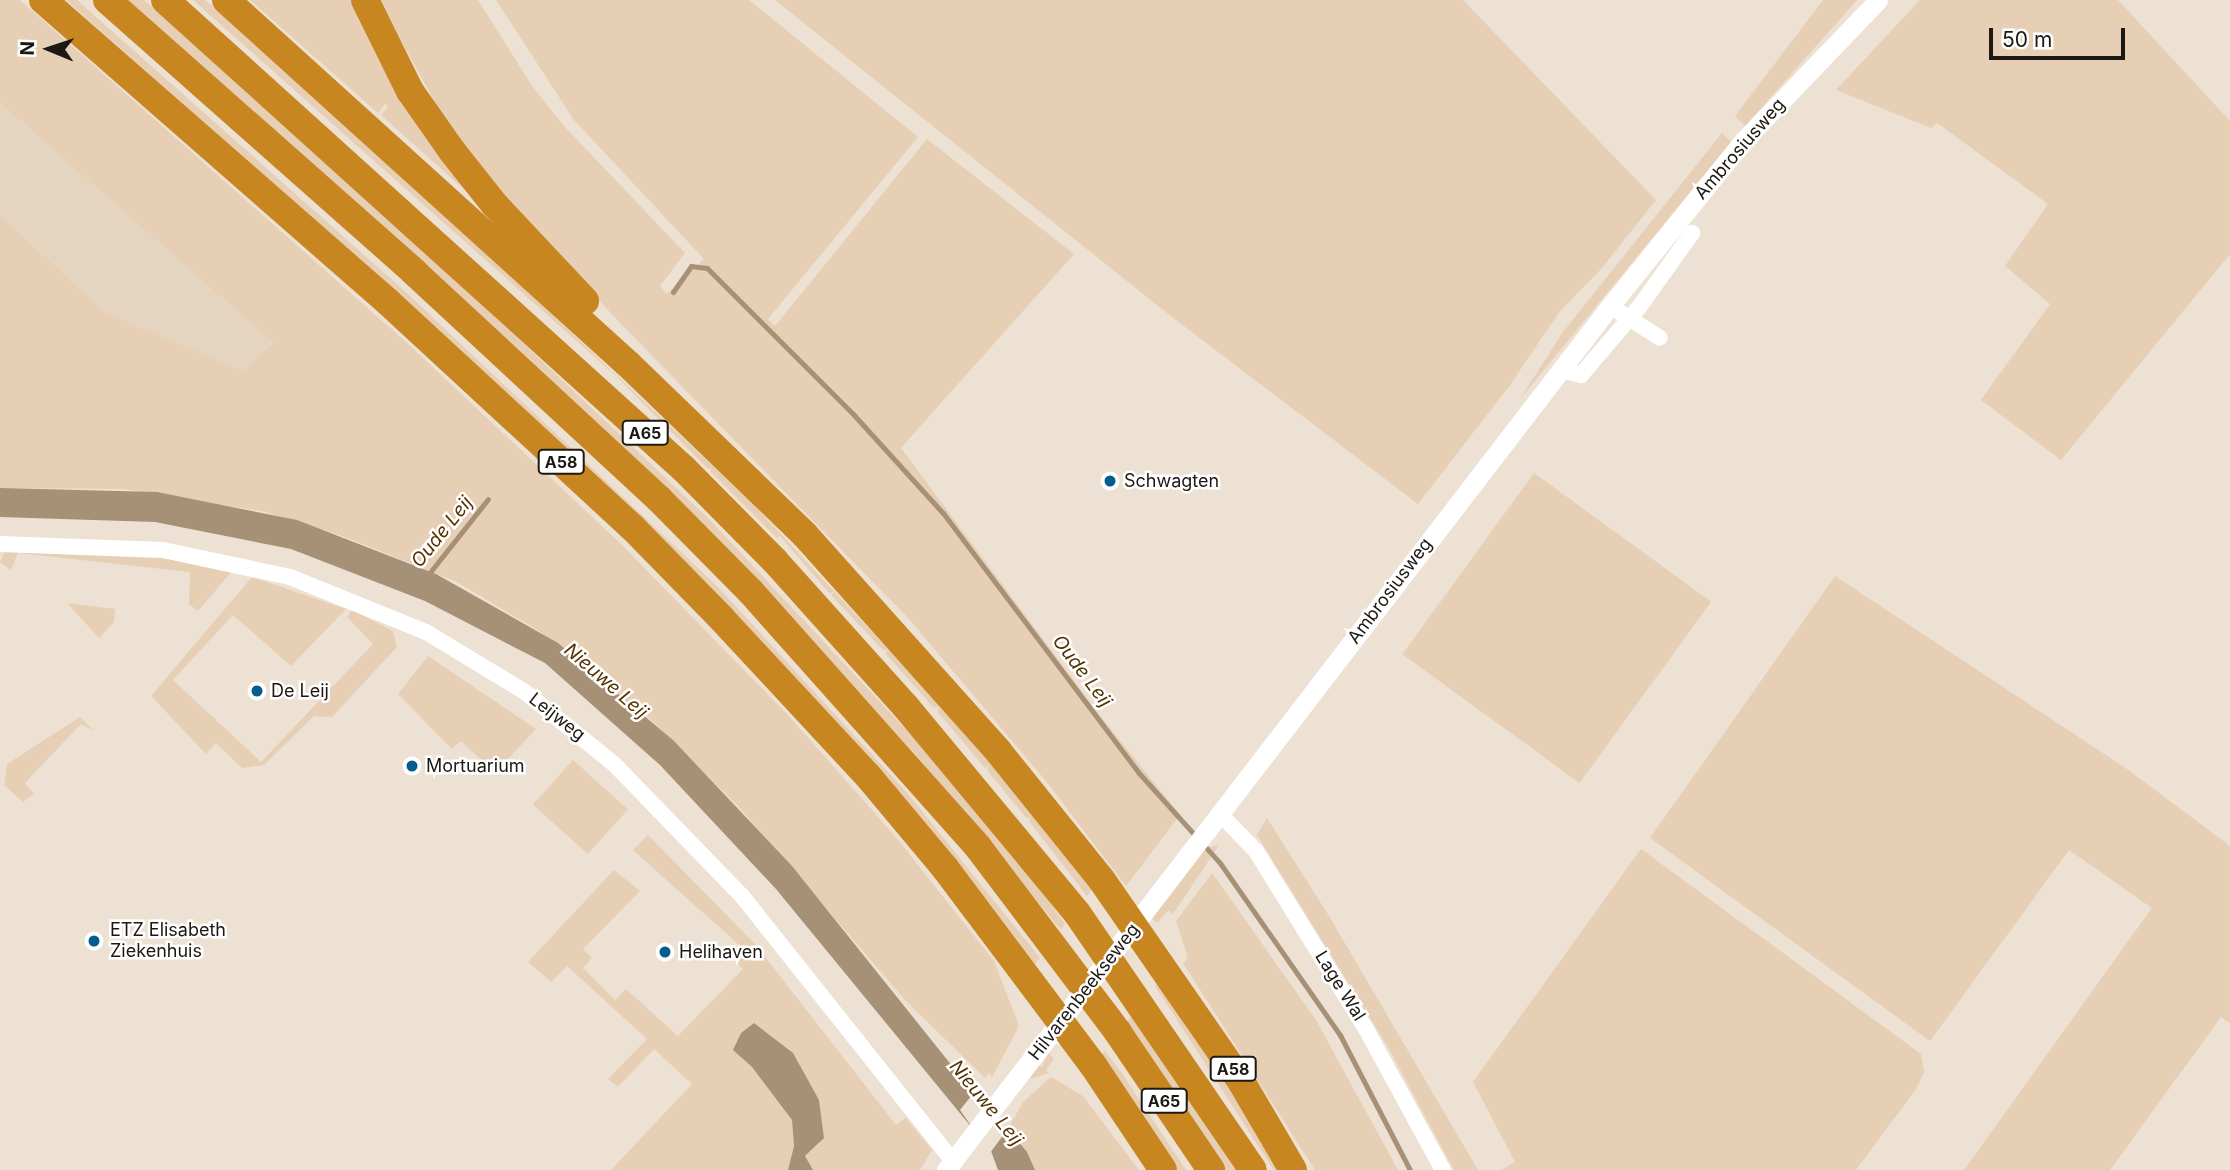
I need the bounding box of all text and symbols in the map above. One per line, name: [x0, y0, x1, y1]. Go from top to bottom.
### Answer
north arrow: [14, 14, 84, 84]
scale bar: [1992, 14, 2128, 58]
text: 50 m: [2002, 27, 2052, 52]
text: N: [16, 41, 39, 56]
street label: Ambrosiusweg: [1690, 94, 1790, 204]
road number: A65: [620, 420, 670, 446]
road number: A58: [536, 449, 586, 475]
place label: Schwagten: [1124, 470, 1219, 492]
marker: Schwagten: [1102, 473, 1118, 489]
water label: Oude Leij: [407, 492, 477, 572]
street label: Ambrosiusweg: [1343, 534, 1437, 648]
water label: Oude Leij: [1047, 630, 1117, 712]
water label: Nieuwe Leij: [559, 638, 653, 724]
place label: De Leij: [271, 680, 329, 702]
marker: De Leij: [249, 683, 265, 699]
street label: Leijweg: [525, 688, 589, 746]
place label: Mortuarium: [426, 755, 525, 777]
marker: Mortuarium: [404, 758, 420, 774]
street label: Hilvarenbeekseweg: [1024, 919, 1144, 1065]
place label: ETZ Elisabeth Ziekenhuis: [110, 920, 226, 962]
marker: ETZ Elisabeth Ziekenhuis: [84, 931, 104, 951]
place label: Helihaven: [679, 941, 763, 963]
marker: Helihaven: [657, 944, 673, 960]
street label: Lage Wal: [1310, 947, 1370, 1025]
water label: Nieuwe Leij: [945, 1056, 1027, 1150]
road number: A58: [1208, 1056, 1258, 1082]
road number: A65: [1140, 1088, 1188, 1114]

